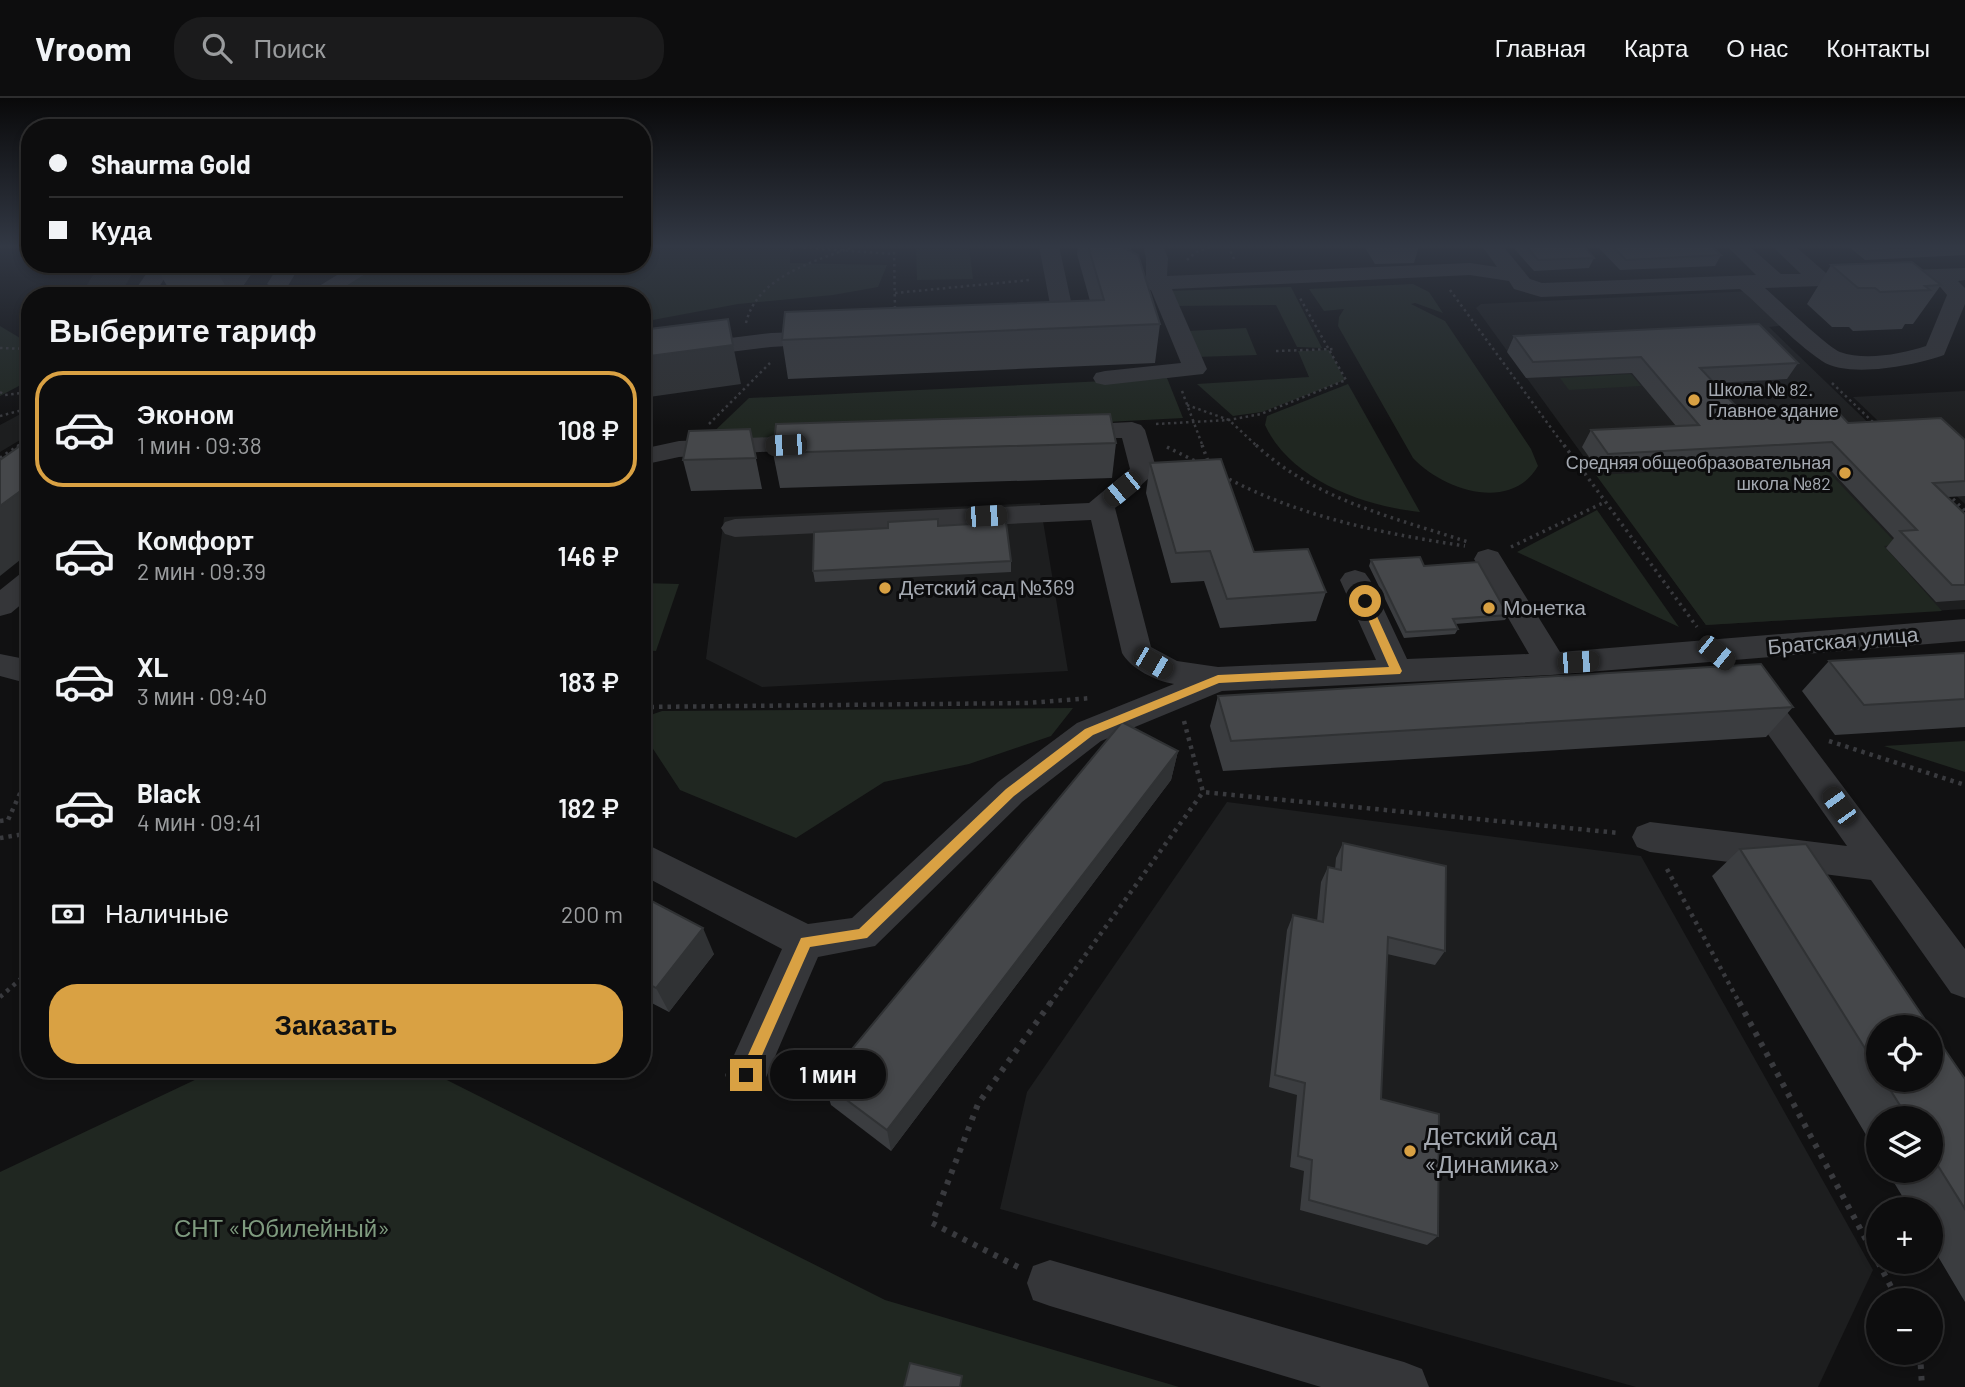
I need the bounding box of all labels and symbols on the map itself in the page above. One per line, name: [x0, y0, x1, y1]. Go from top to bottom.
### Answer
place label: Школа № 82. Главное здание: [1708, 378, 1839, 421]
marker: Школа № 82. Главное здание: [1686, 392, 1702, 408]
car: [765, 433, 808, 457]
place label: Средняя общеобразовательная школа №82: [1566, 451, 1831, 494]
marker: Средняя общеобразовательная школа №82: [1837, 465, 1853, 481]
car: [1100, 468, 1145, 510]
car: [965, 504, 1008, 528]
place label: Детский сад №369: [899, 574, 1075, 599]
marker: Детский сад №369: [877, 580, 893, 596]
route start: [1349, 585, 1381, 617]
place label: Монетка: [1503, 594, 1586, 619]
marker: Монетка: [1481, 600, 1497, 616]
street label: Братская улица: [1766, 620, 1920, 659]
car: [1694, 632, 1739, 674]
car: [1130, 643, 1177, 683]
car: [1557, 650, 1600, 674]
car: [1819, 783, 1860, 829]
callout: 1 мин: [770, 1051, 886, 1100]
route end: [730, 1059, 762, 1091]
place label: Детский сад «Динамика»: [1424, 1121, 1560, 1178]
marker: Детский сад «Динамика»: [1402, 1143, 1418, 1159]
park label: СНТ «Юбилейный»: [174, 1213, 390, 1242]

